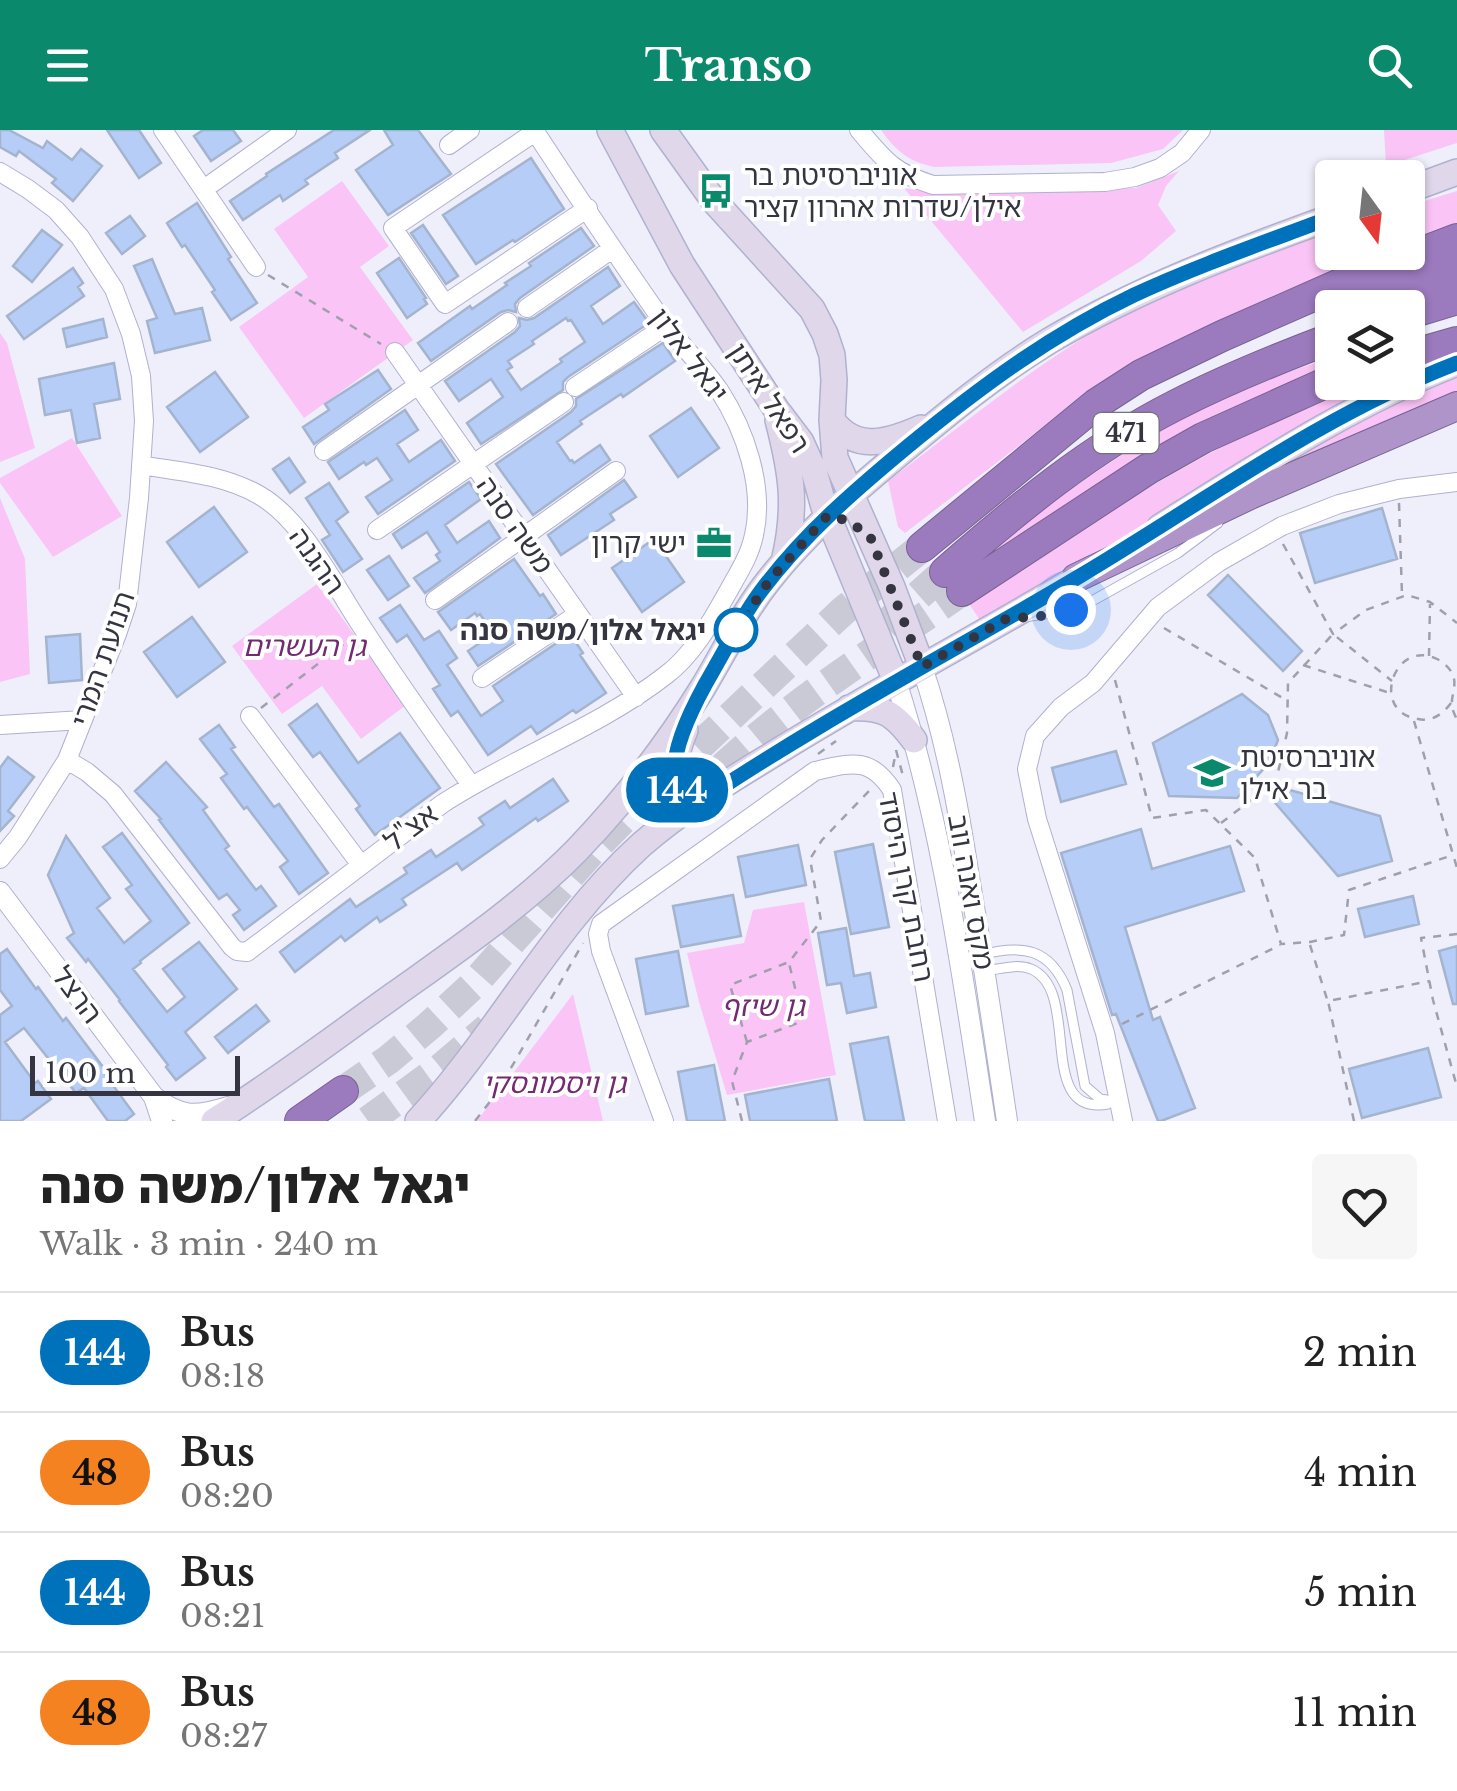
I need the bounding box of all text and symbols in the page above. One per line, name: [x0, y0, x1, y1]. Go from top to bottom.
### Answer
text: Transo: [645, 37, 812, 93]
icon: menu: [40, 38, 95, 93]
icon: search: [1362, 38, 1417, 93]
place label: אוניברסיטת בר אילן/שדרות אהרון קציר: [744, 158, 1021, 225]
north arrow: [1315, 160, 1425, 270]
map controls: [1315, 160, 1425, 400]
bus stop icon: אוניברסיטת בר אילן/שדרות אהרון קציר: [697, 172, 735, 210]
button: layers: [1315, 290, 1425, 400]
street label: יגאל אלון: [642, 301, 736, 409]
street label: רפאל איתן: [720, 336, 818, 460]
road number: 471: [1094, 413, 1158, 453]
street label: משה סנה: [469, 470, 561, 580]
street label: ההגנה: [282, 521, 352, 601]
office icon: ישי קרון: [695, 524, 733, 562]
place label: ישי קרון: [591, 526, 686, 561]
your location: [1046, 585, 1096, 635]
street label: תנועת המרי: [64, 587, 142, 731]
marker: יגאל אלון/משה סנה: [715, 609, 757, 651]
place label: יגאל אלון/משה סנה: [460, 613, 706, 648]
park label: גן העשרים: [243, 629, 368, 664]
place label: אוניברסיטת בר אילן: [1240, 740, 1375, 807]
school or university icon: אוניברסיטת בר אילן: [1193, 754, 1231, 792]
line badge: 144: [620, 758, 734, 822]
text: 144: [646, 769, 708, 812]
street label: רחבת קרן היסוד: [870, 789, 942, 985]
street label: אצ"ל: [377, 797, 445, 859]
street label: מקס ואנה ווב: [940, 812, 1002, 972]
street label: הרצל: [44, 960, 110, 1030]
park label: גן שיזף: [722, 989, 807, 1024]
scale bar: [30, 1051, 240, 1096]
text: 100 m: [45, 1056, 136, 1091]
park label: גן ויסמונסקי: [482, 1066, 628, 1101]
button: heart: [1312, 1154, 1417, 1259]
text: יגאל אלון/משה סנה: [40, 1156, 470, 1216]
text: Walk · 3 min · 240 m: [40, 1224, 378, 1264]
text: Bus: [180, 1309, 255, 1356]
text: 2 min: [1303, 1329, 1417, 1376]
text: 144: [64, 1331, 126, 1374]
text: 08:18: [180, 1356, 265, 1396]
text: Bus: [180, 1429, 255, 1476]
text: 4 min: [1304, 1449, 1417, 1496]
text: 48: [72, 1451, 118, 1494]
text: 08:20: [180, 1476, 274, 1516]
text: Bus: [180, 1549, 255, 1596]
text: 5 min: [1305, 1569, 1417, 1616]
text: 144: [64, 1571, 126, 1614]
text: 08:21: [180, 1596, 265, 1636]
text: Bus: [180, 1669, 255, 1716]
text: 11 min: [1292, 1689, 1417, 1736]
text: 48: [72, 1691, 118, 1734]
text: 08:27: [180, 1716, 267, 1756]

